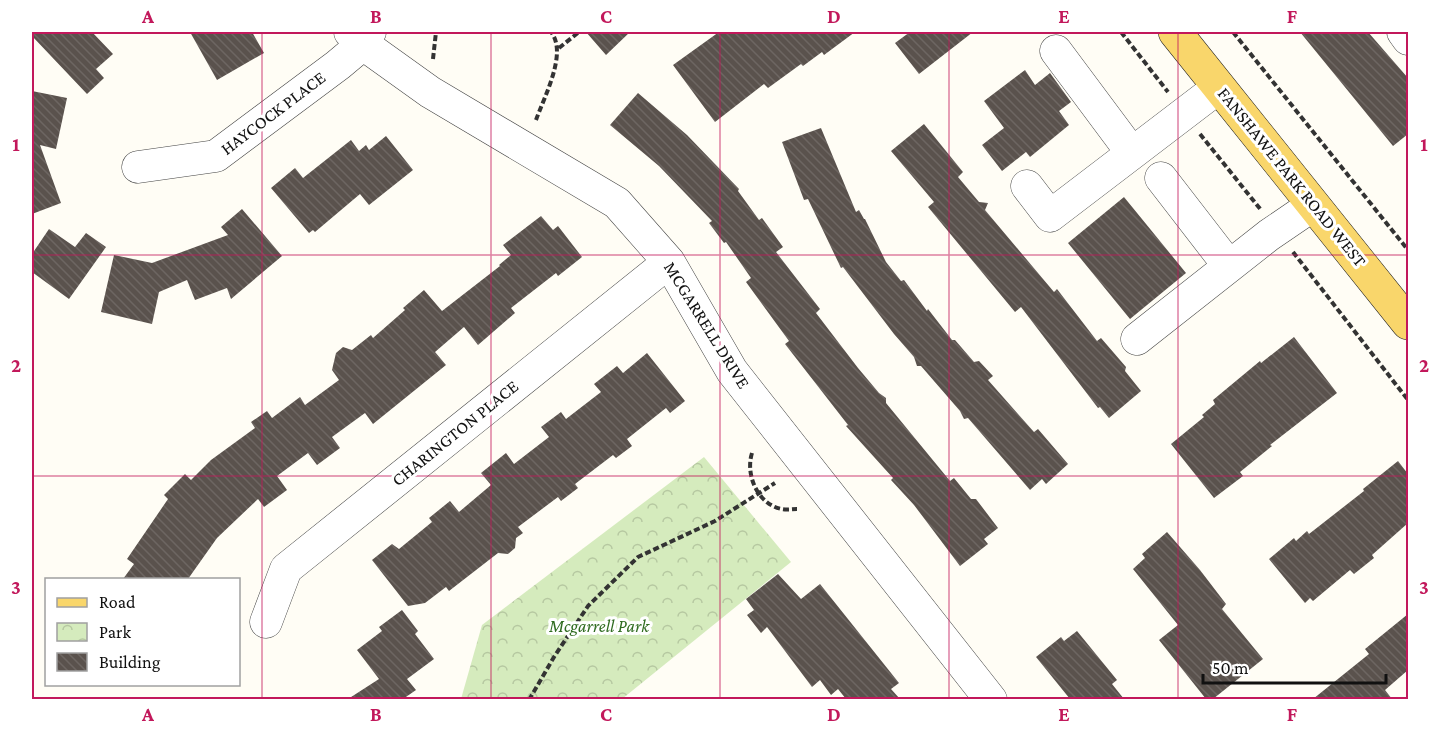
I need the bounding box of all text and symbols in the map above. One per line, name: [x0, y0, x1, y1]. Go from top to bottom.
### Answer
text: A: [141, 5, 155, 27]
text: B: [370, 5, 382, 27]
text: C: [600, 5, 612, 27]
text: D: [827, 5, 841, 27]
text: E: [1058, 5, 1070, 27]
text: F: [1287, 5, 1298, 27]
street label: HAYCOCK PLACE: [217, 67, 329, 159]
street label: FANSHAWE PARK ROAD WEST: [1214, 83, 1371, 271]
text: 1: [12, 133, 20, 155]
text: 1: [1420, 133, 1428, 155]
street label: MCGARRELL DRIVE: [660, 258, 754, 392]
text: 2: [11, 354, 21, 376]
text: 2: [1419, 354, 1429, 376]
street label: CHARINGTON PLACE: [388, 376, 522, 490]
text: 3: [11, 576, 21, 598]
text: 3: [1419, 576, 1429, 598]
legend: [45, 578, 240, 686]
text: Road: [99, 592, 136, 612]
park label: Mcgarrell Park: [548, 616, 650, 636]
text: Park: [99, 622, 131, 642]
scale bar: [1203, 647, 1386, 685]
text: Building: [99, 652, 161, 672]
text: 50 m: [1212, 658, 1249, 678]
text: A: [141, 703, 155, 725]
text: B: [370, 703, 382, 725]
text: C: [600, 703, 612, 725]
text: D: [827, 703, 841, 725]
text: E: [1058, 703, 1070, 725]
text: F: [1287, 703, 1298, 725]

